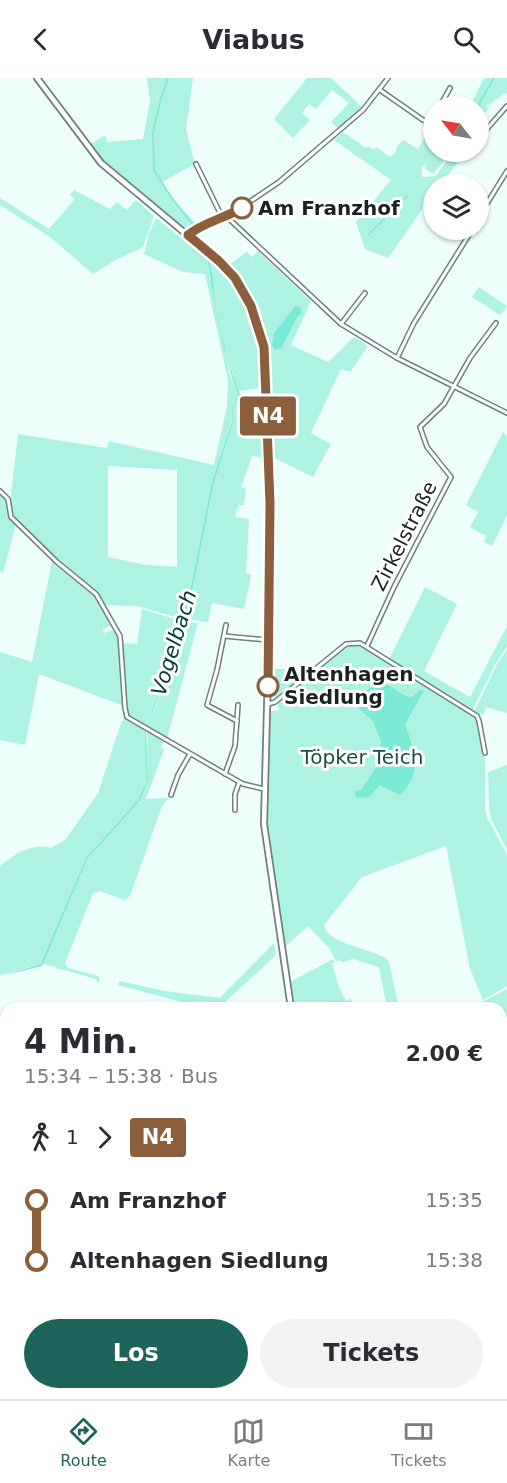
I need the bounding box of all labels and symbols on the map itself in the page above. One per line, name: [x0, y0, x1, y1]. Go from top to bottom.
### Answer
north arrow: [423, 96, 489, 162]
place label: Am Franzhof: [258, 196, 400, 220]
marker: Am Franzhof: [231, 197, 253, 219]
line badge: N4: [241, 396, 295, 436]
street label: Zirkelstraße: [366, 477, 442, 595]
water label: Vogelbach: [147, 587, 201, 699]
place label: Altenhagen Siedlung: [284, 662, 414, 709]
marker: Altenhagen Siedlung: [257, 675, 279, 697]
park label: Töpker Teich: [300, 745, 423, 769]

